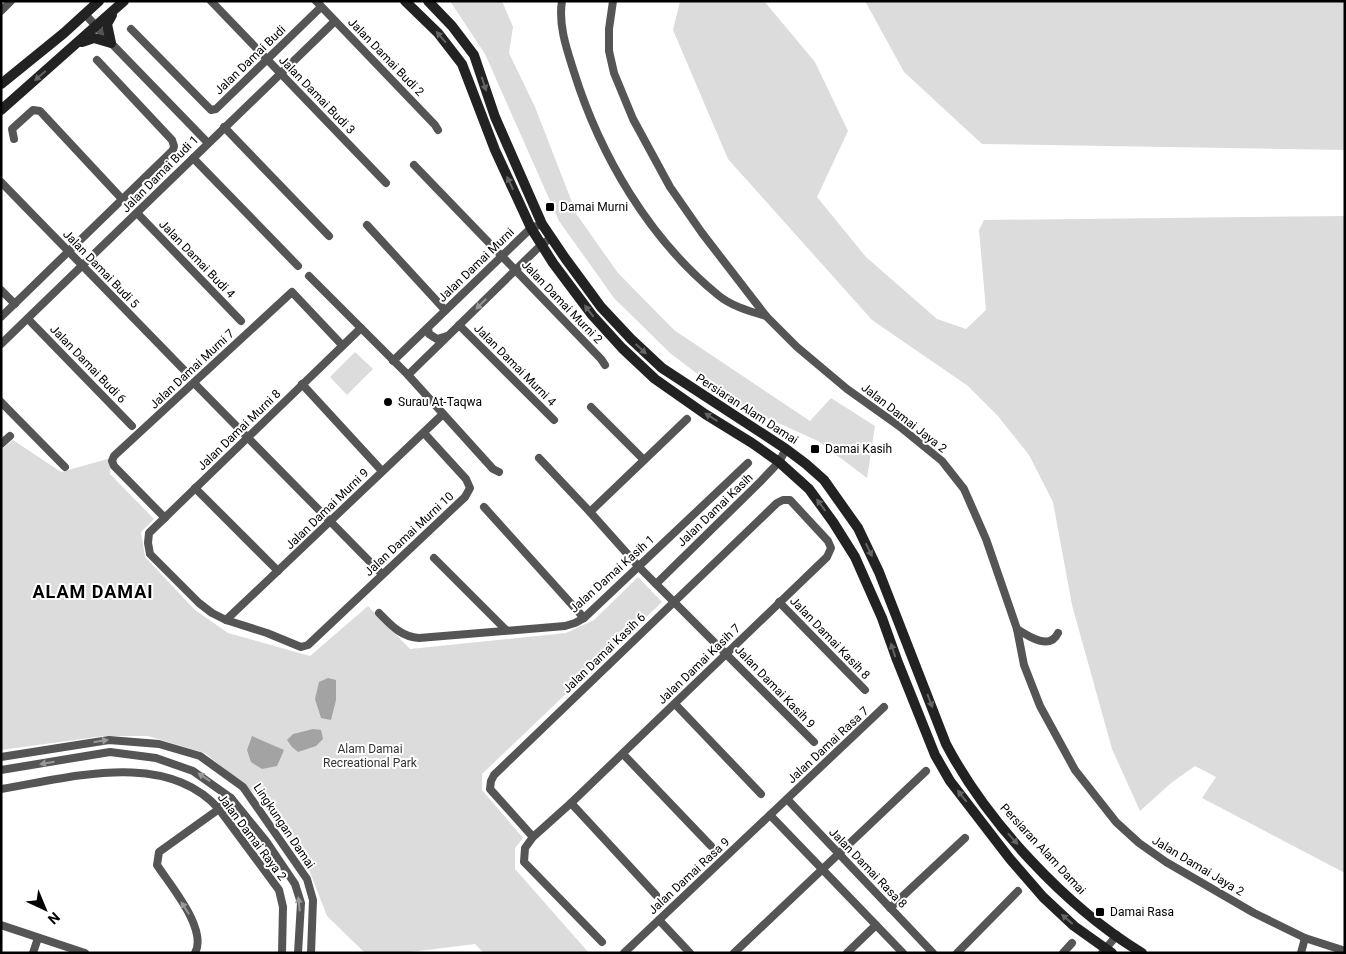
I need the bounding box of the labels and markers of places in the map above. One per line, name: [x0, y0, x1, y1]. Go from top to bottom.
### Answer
place label: Damai Murni: [560, 200, 628, 214]
marker: Damai Murni: [544, 201, 556, 213]
place label: Surau At-Taqwa: [398, 395, 482, 409]
marker: Surau At-Taqwa: [382, 396, 394, 408]
place label: Damai Kasih: [825, 442, 892, 456]
marker: Damai Kasih: [809, 443, 821, 455]
place label: Damai Rasa: [1110, 905, 1174, 919]
marker: Damai Rasa: [1094, 906, 1106, 918]

